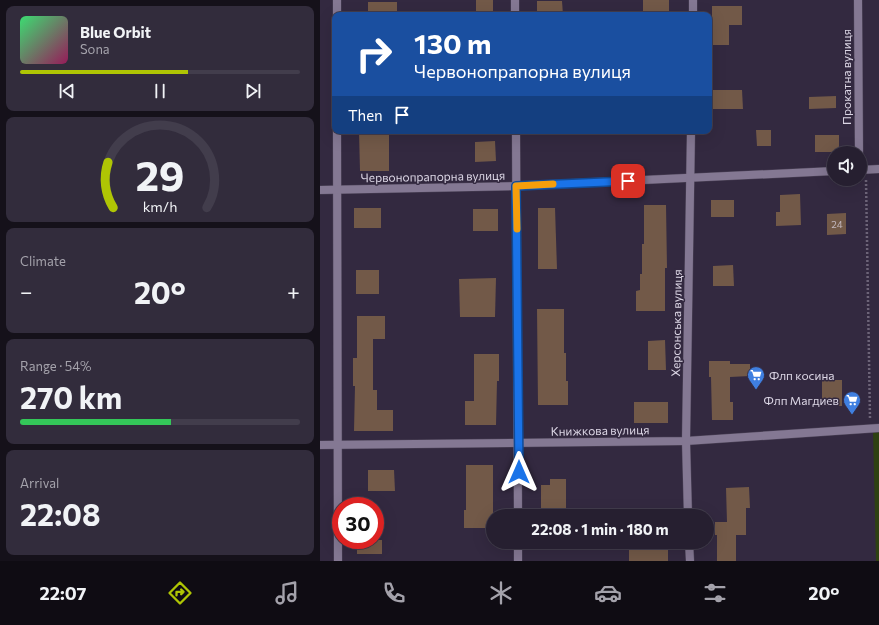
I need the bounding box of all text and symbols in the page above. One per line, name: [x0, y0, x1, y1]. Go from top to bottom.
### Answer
text: Blue Orbit: [80, 23, 151, 41]
text: 130 m: [414, 26, 491, 60]
icon: right: [348, 28, 400, 80]
street label: Прокатна вулиця: [839, 29, 853, 125]
text: Sona: [80, 41, 110, 57]
text: Червонопрапорна вулиця: [414, 60, 631, 82]
icon: previous: [56, 80, 78, 102]
icon: pause: [149, 80, 171, 102]
icon: next: [242, 80, 264, 102]
icon: arrive: [391, 104, 413, 126]
text: Then: [348, 106, 383, 124]
map controls: [827, 146, 867, 186]
button: sound: [827, 146, 867, 186]
text: 29: [135, 148, 185, 199]
pin: [611, 164, 645, 198]
street label: Червонопрапорна вулиця: [361, 168, 505, 184]
icon: arrive: [617, 170, 639, 192]
text: km/h: [143, 196, 177, 214]
house number: 24: [831, 218, 843, 230]
text: Climate: [20, 253, 66, 269]
street label: Херсонська вулиця: [668, 269, 684, 377]
text: 20°: [134, 273, 186, 310]
text: −: [20, 278, 33, 305]
text: +: [287, 278, 300, 305]
text: Range · 54%: [20, 358, 91, 374]
supermarket icon: Флп косина: [746, 365, 766, 390]
place label: Флп косина: [769, 368, 834, 382]
text: 270 km: [20, 378, 122, 415]
supermarket icon: Флп Магдиев: [842, 390, 862, 415]
place label: Флп Магдиев: [764, 393, 839, 407]
street label: Книжкова вулиця: [551, 422, 649, 438]
position arrow: [498, 451, 540, 493]
text: Arrival: [20, 475, 59, 491]
text: 22:08: [20, 495, 101, 532]
speed limit sign: 30: [332, 497, 384, 549]
text: 22:08 · 1 min · 180 m: [531, 520, 669, 538]
icon: directions: [166, 579, 194, 607]
icon: music: [273, 579, 301, 607]
icon: phone: [380, 579, 408, 607]
icon: climate: [487, 579, 515, 607]
icon: car: [594, 579, 622, 607]
icon: filters: [701, 579, 729, 607]
text: 22:07: [40, 582, 86, 604]
text: 20°: [808, 582, 839, 604]

